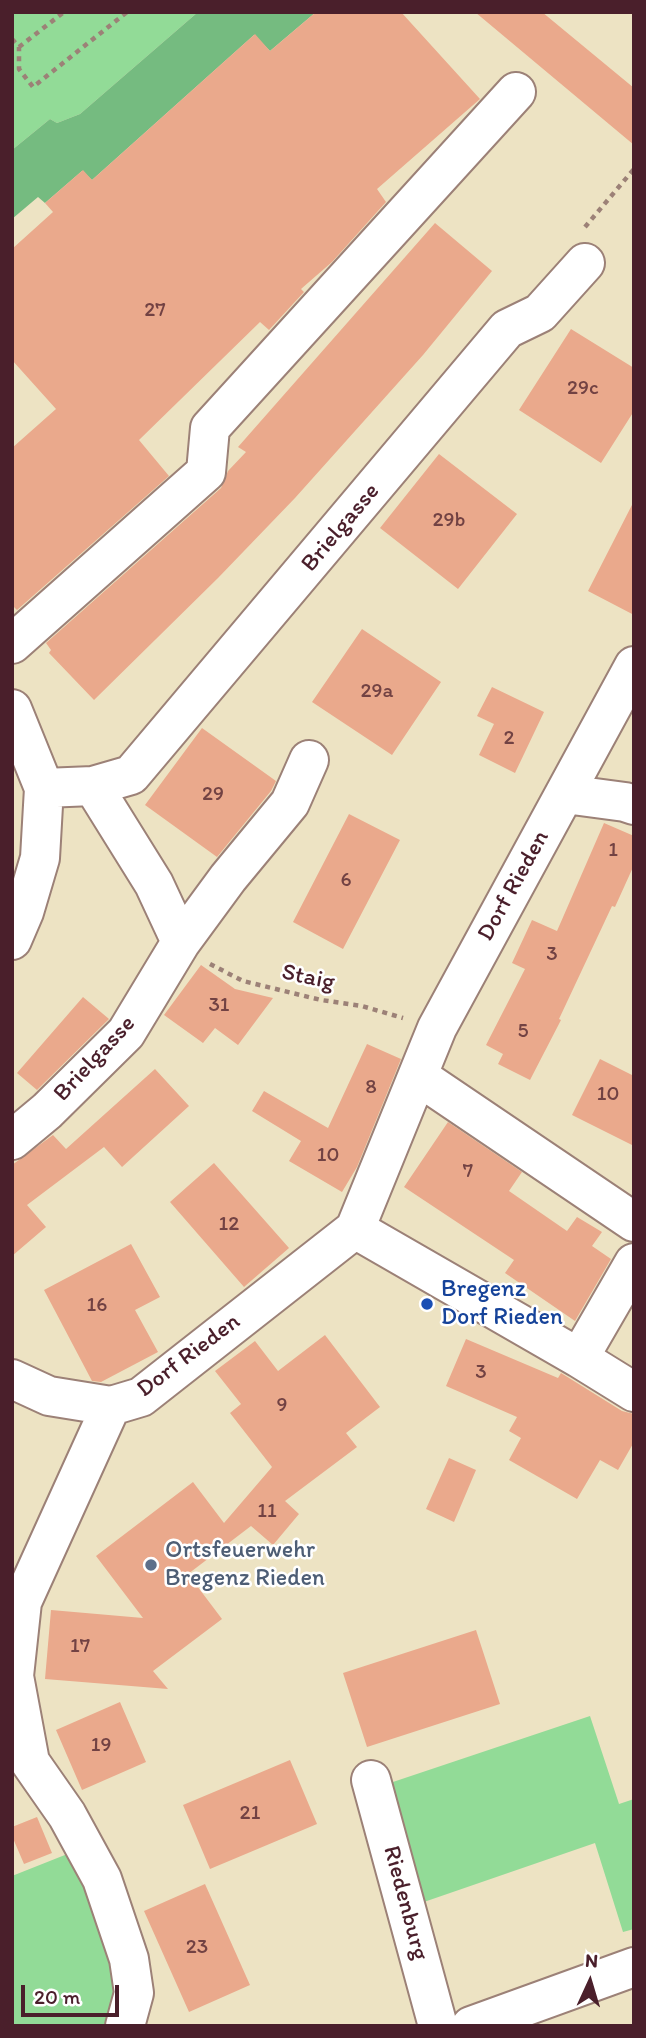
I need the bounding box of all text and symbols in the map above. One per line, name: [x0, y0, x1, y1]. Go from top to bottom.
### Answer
house number: 27: [144, 298, 166, 324]
house number: 29c: [567, 376, 599, 402]
street label: Brielgasse: [296, 478, 386, 578]
house number: 29b: [433, 508, 465, 534]
house number: 29a: [361, 679, 393, 705]
house number: 2: [503, 726, 515, 752]
house number: 29: [202, 782, 224, 808]
street label: Dorf Rieden: [472, 826, 556, 946]
house number: 1: [608, 838, 618, 864]
house number: 6: [340, 868, 352, 894]
house number: 3: [546, 942, 558, 968]
street label: Staig: [279, 958, 337, 998]
house number: 31: [208, 993, 230, 1019]
street label: Brielgasse: [48, 1010, 142, 1108]
house number: 5: [517, 1019, 529, 1045]
house number: 8: [365, 1075, 377, 1101]
house number: 10: [597, 1082, 619, 1108]
house number: 10: [317, 1143, 339, 1169]
house number: 7: [463, 1159, 473, 1185]
house number: 12: [219, 1212, 239, 1238]
place label: Bregenz Dorf Rieden: [441, 1276, 563, 1332]
house number: 16: [87, 1293, 107, 1319]
marker: Bregenz Dorf Rieden: [419, 1296, 435, 1312]
street label: Dorf Rieden: [132, 1308, 246, 1404]
house number: 3: [475, 1360, 487, 1386]
house number: 9: [277, 1393, 287, 1419]
house number: 11: [257, 1499, 277, 1525]
place label: Ortsfeuerwehr Bregenz Rieden: [165, 1537, 325, 1593]
marker: Ortsfeuerwehr Bregenz Rieden: [143, 1557, 159, 1573]
house number: 17: [70, 1634, 90, 1660]
house number: 19: [91, 1733, 111, 1759]
house number: 21: [240, 1801, 260, 1827]
street label: Riedenburg: [376, 1843, 434, 1963]
house number: 23: [186, 1935, 208, 1961]
north arrow: [555, 1947, 625, 2017]
text: N: [584, 1949, 599, 1972]
scale bar: [24, 1972, 122, 2016]
text: 20 m: [34, 1984, 80, 2009]

